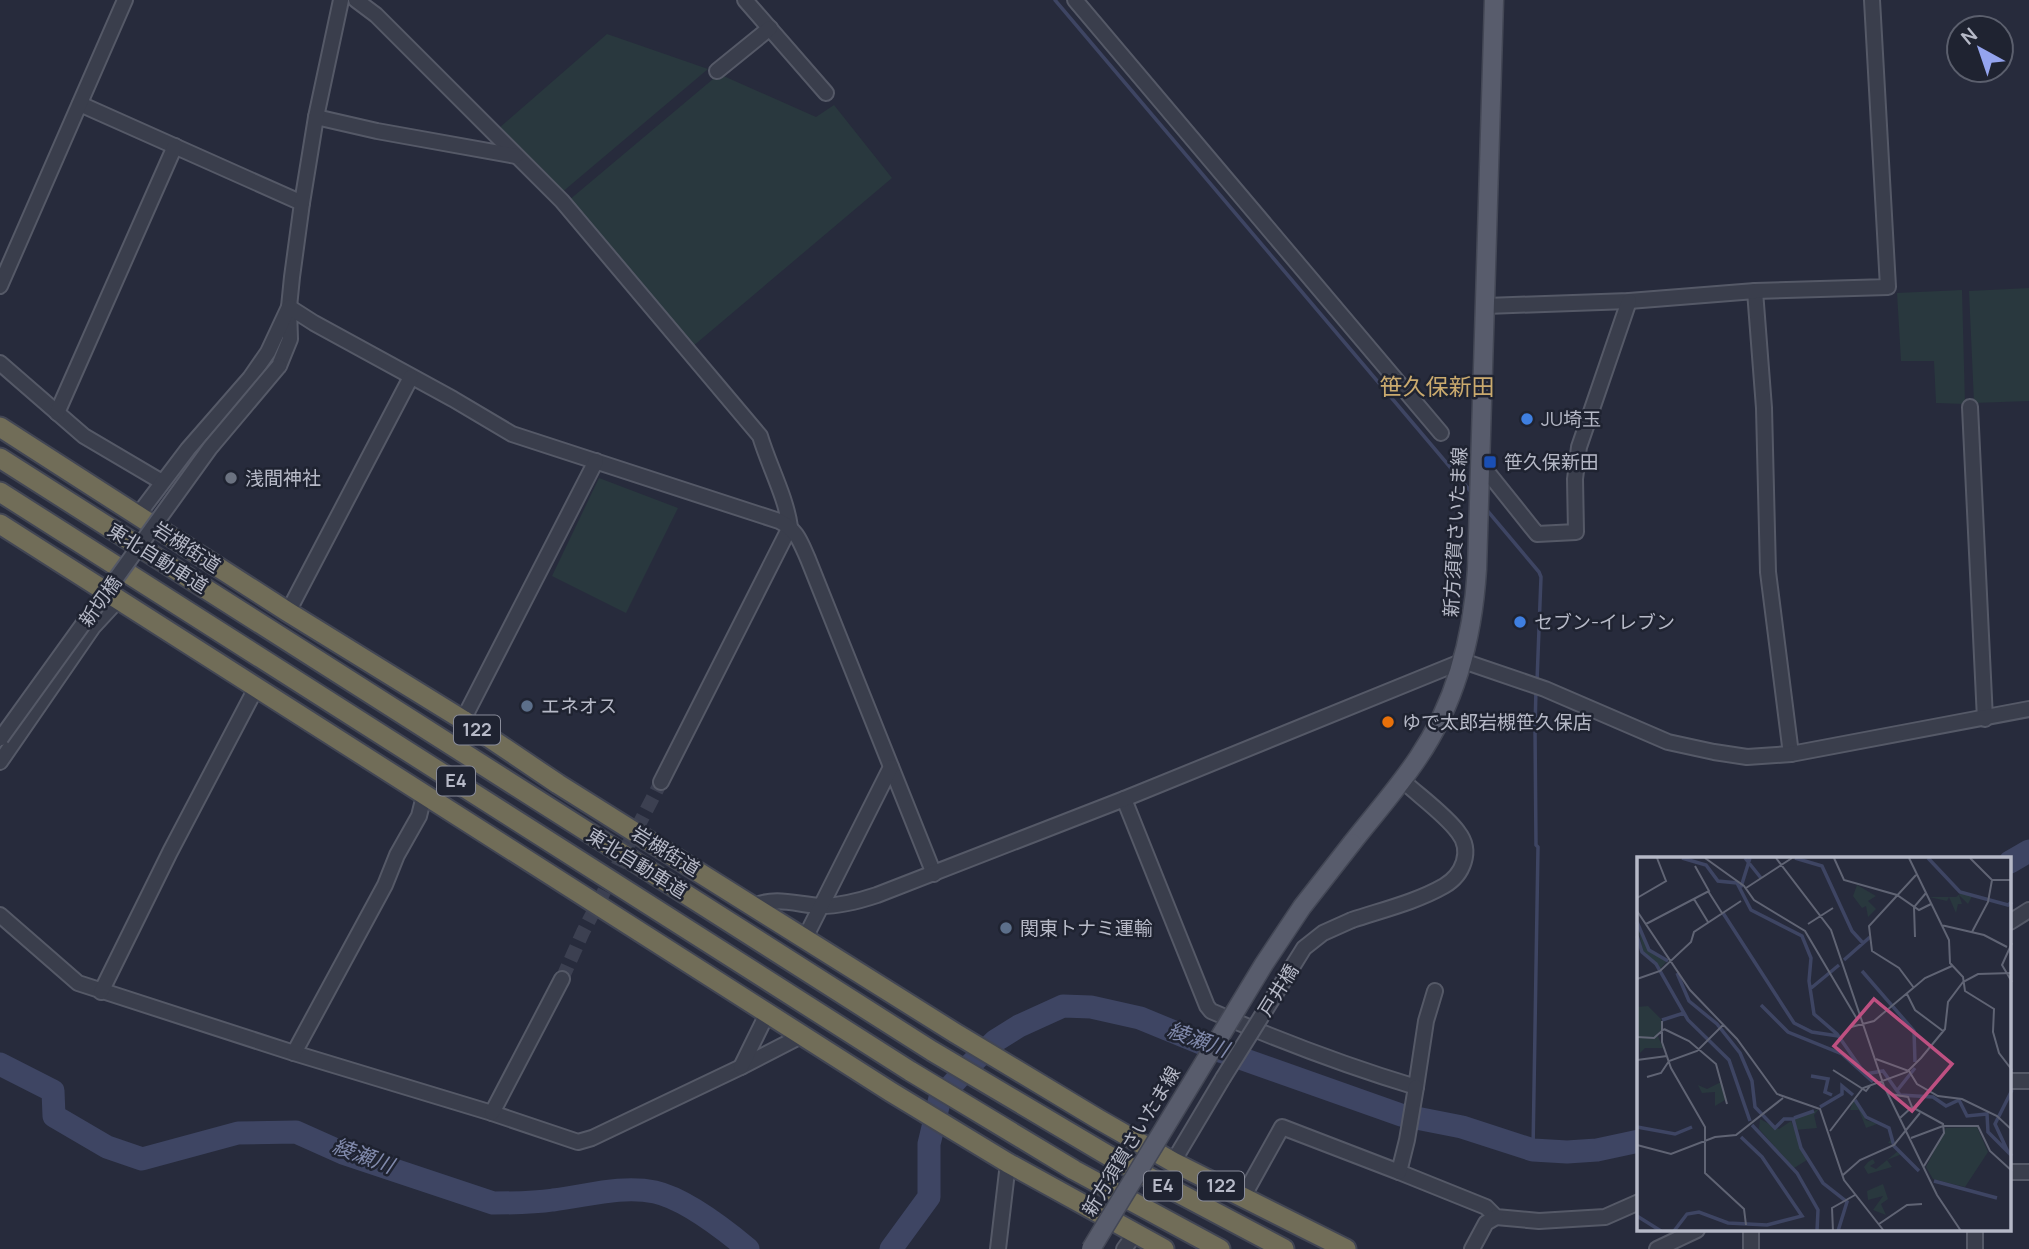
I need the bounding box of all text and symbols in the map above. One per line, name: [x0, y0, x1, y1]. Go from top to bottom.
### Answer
north arrow: [1945, 14, 2015, 84]
text: N: [1955, 22, 1983, 50]
district label: 笹久保新田: [1380, 370, 1495, 402]
place label: JU埼玉: [1541, 406, 1601, 432]
marker: JU埼玉: [1519, 411, 1535, 427]
street label: 新方須賀さいたま線: [1438, 446, 1472, 618]
place label: 笹久保新田: [1504, 449, 1599, 475]
marker: 笹久保新田: [1482, 454, 1498, 470]
place label: 浅間神社: [245, 465, 321, 491]
marker: 浅間神社: [223, 470, 239, 486]
street label: 岩槻街道: [148, 515, 226, 579]
street label: 東北自動車道: [103, 517, 213, 599]
street label: 新切橋: [73, 570, 127, 632]
place label: セブン-イレブン: [1534, 609, 1675, 635]
marker: セブン-イレブン: [1512, 614, 1528, 630]
place label: エネオス: [541, 693, 617, 719]
marker: エネオス: [519, 698, 535, 714]
place label: ゆで太郎岩槻笹久保店: [1402, 709, 1592, 735]
marker: ゆで太郎岩槻笹久保店: [1380, 714, 1396, 730]
road number: 122: [454, 716, 500, 744]
road number: E4: [437, 766, 475, 796]
street label: 岩槻街道: [627, 820, 705, 882]
street label: 東北自動車道: [582, 822, 692, 904]
inset map: [1637, 857, 2011, 1232]
place label: 関東トナミ運輸: [1020, 915, 1153, 941]
marker: 関東トナミ運輸: [998, 920, 1014, 936]
street label: 戸井橋: [1252, 959, 1304, 1021]
water label: 綾瀬川: [1164, 1015, 1235, 1064]
street label: 新方須賀さいたま線: [1076, 1061, 1186, 1221]
water label: 綾瀬川: [329, 1131, 400, 1180]
road number: E4: [1144, 1171, 1182, 1200]
road number: 122: [1198, 1171, 1244, 1200]

